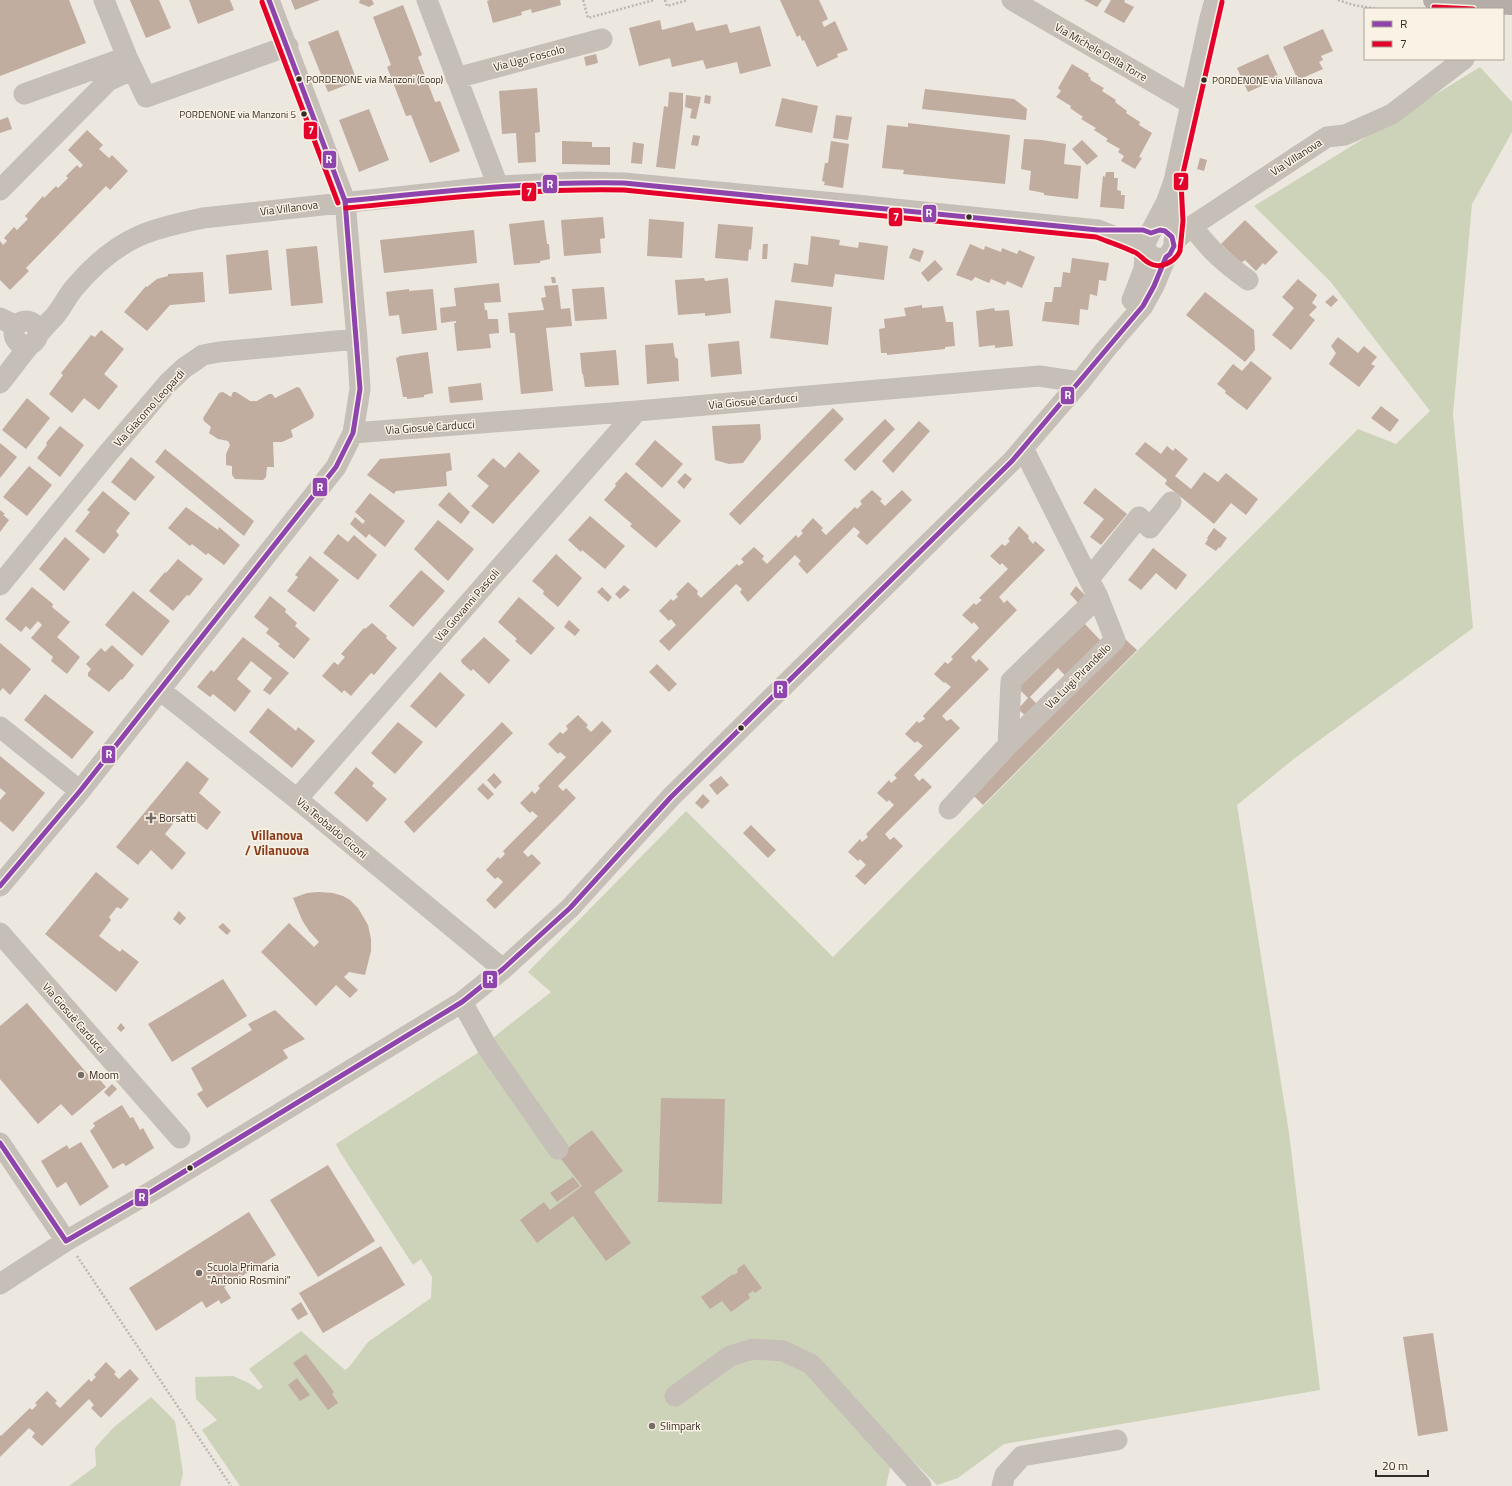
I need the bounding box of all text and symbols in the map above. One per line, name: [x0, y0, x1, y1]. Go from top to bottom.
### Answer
legend: [1364, 8, 1504, 60]
text: R: [1400, 14, 1407, 33]
street label: Via Michele Della Torre: [1052, 19, 1151, 85]
text: 7: [1400, 34, 1407, 53]
street label: Via Ugo Foscolo: [492, 41, 566, 75]
place label: PORDENONE via Manzoni (Coop): [306, 72, 444, 87]
place label: PORDENONE via Villanova: [1212, 73, 1323, 88]
marker: PORDENONE via Manzoni (Coop): [294, 74, 304, 84]
marker: PORDENONE via Villanova: [1199, 75, 1209, 85]
place label: PORDENONE via Manzoni 5: [179, 107, 296, 122]
marker: PORDENONE via Manzoni 5: [299, 109, 309, 119]
line badge: 7: [303, 121, 318, 140]
text: 7: [308, 122, 314, 138]
street label: Via Villanova: [1267, 134, 1325, 180]
line badge: R: [322, 150, 337, 169]
text: R: [326, 151, 333, 167]
line badge: 7: [1173, 172, 1189, 191]
text: 7: [1178, 173, 1184, 189]
line badge: R: [542, 174, 558, 194]
text: R: [547, 176, 554, 192]
line badge: 7: [521, 182, 537, 202]
text: 7: [526, 184, 532, 200]
street label: Via Villanova: [259, 196, 319, 220]
line badge: R: [922, 204, 937, 223]
text: R: [926, 205, 933, 221]
line badge: 7: [888, 207, 903, 227]
text: 7: [893, 209, 899, 225]
unlabelled marker: [964, 212, 974, 222]
street label: Via Giacomo Leopardi: [110, 366, 188, 450]
line badge: R: [1060, 386, 1075, 405]
text: R: [1065, 387, 1072, 403]
street label: Via Giosuè Carducci: [708, 389, 798, 413]
street label: Via Giosuè Carducci: [385, 416, 475, 438]
line badge: R: [312, 477, 328, 497]
text: R: [317, 479, 324, 495]
street label: Via Giovanni Pascoli: [431, 565, 503, 645]
street label: Via Luigi Pirandello: [1042, 639, 1115, 712]
line badge: R: [773, 680, 788, 699]
text: R: [777, 681, 784, 697]
unlabelled marker: [736, 723, 746, 733]
line badge: R: [101, 745, 116, 764]
text: R: [106, 746, 113, 762]
street label: Via Teobaldo Ciconi: [293, 794, 371, 862]
place label: Borsatti: [159, 810, 196, 826]
marker: Borsatti: [146, 813, 156, 823]
district label: Villanova / Vilanuova: [245, 825, 310, 860]
line badge: R: [482, 970, 498, 989]
text: R: [487, 971, 494, 987]
street label: Via Giosuè Carducci: [39, 979, 109, 1057]
place label: Moom: [89, 1067, 119, 1083]
marker: Moom: [76, 1070, 86, 1080]
unlabelled marker: [185, 1163, 195, 1173]
line badge: R: [134, 1188, 149, 1207]
text: R: [139, 1189, 146, 1205]
place label: Scuola Primaria "Antonio Rosmini": [207, 1259, 291, 1288]
marker: Scuola Primaria "Antonio Rosmini": [194, 1268, 204, 1278]
place label: Slimpark: [660, 1418, 701, 1434]
marker: Slimpark: [647, 1421, 657, 1431]
scale bar: [1376, 1452, 1428, 1478]
text: 20 m: [1382, 1456, 1408, 1475]

